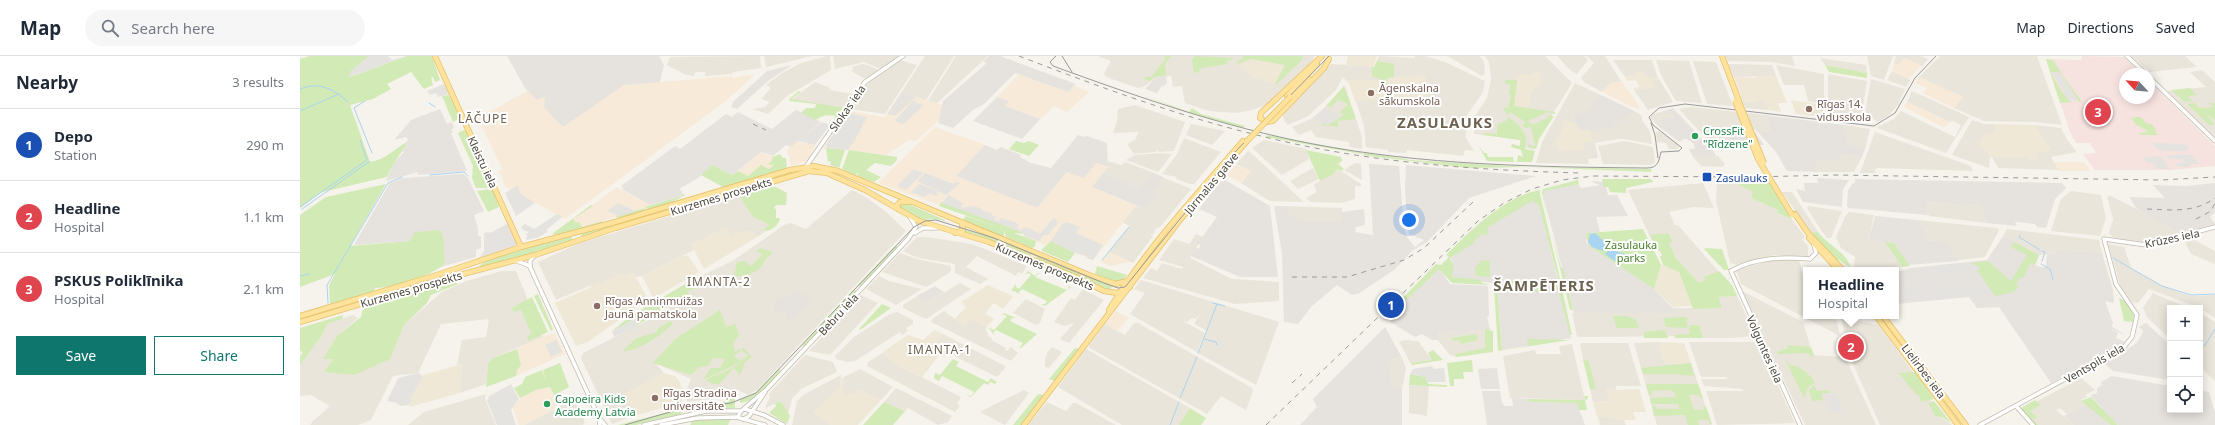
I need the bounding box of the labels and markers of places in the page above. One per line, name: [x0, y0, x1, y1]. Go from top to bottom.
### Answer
place label: Āgenskalna sākumskola: [1379, 80, 1440, 108]
marker: Āgenskalna sākumskola: [1366, 88, 1376, 98]
place label: Rīgas 14. vidusskola: [1817, 96, 1871, 124]
pin: 3: [2085, 97, 2111, 127]
marker: Rīgas 14. vidusskola: [1804, 104, 1814, 114]
place label: CrossFit "Rīdzene": [1703, 123, 1753, 151]
marker: CrossFit "Rīdzene": [1690, 131, 1700, 141]
place label: Zasulauks: [1716, 170, 1767, 185]
marker: Zasulauks: [1701, 171, 1713, 183]
pin: 1: [1378, 290, 1404, 320]
place label: Rīgas Anniņmuižas Jaunā pamatskola: [604, 293, 703, 321]
marker: Rīgas Anniņmuižas Jaunā pamatskola: [592, 301, 602, 311]
pin: 2: [1838, 332, 1864, 362]
place label: Rīgas Stradiņa universitāte: [663, 385, 737, 413]
place label: Capoeira Kids Academy Latvia: [555, 391, 636, 419]
marker: Rīgas Stradiņa universitāte: [650, 393, 660, 403]
marker: Capoeira Kids Academy Latvia: [542, 399, 552, 409]

